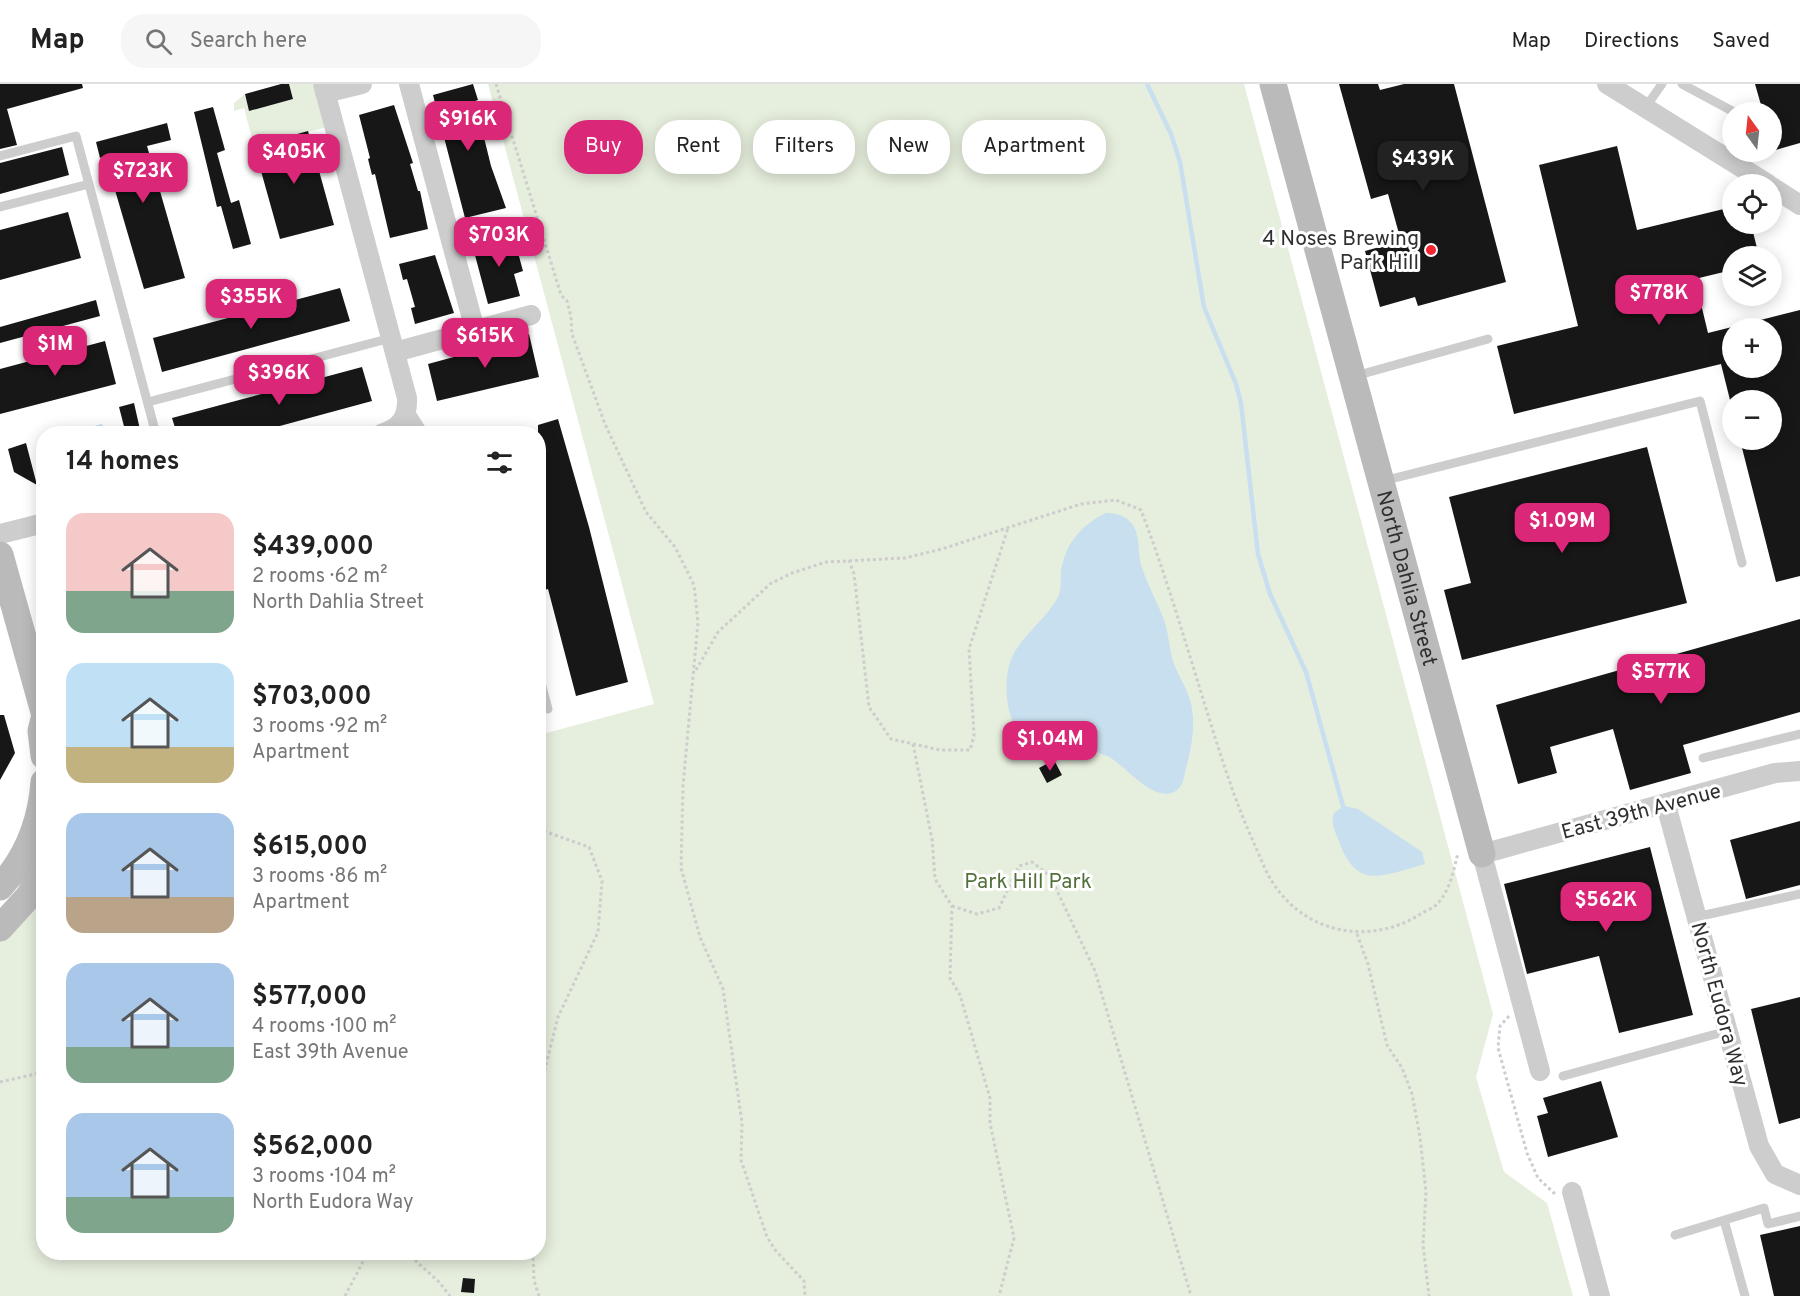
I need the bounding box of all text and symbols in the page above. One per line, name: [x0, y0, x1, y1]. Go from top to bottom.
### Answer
search box: [121, 14, 541, 68]
text: Map: [30, 23, 85, 59]
icon: search: [142, 25, 175, 58]
text: Search here: [190, 28, 307, 55]
text: Map: [1511, 28, 1551, 55]
text: Directions: [1584, 28, 1679, 55]
text: Saved: [1712, 28, 1770, 55]
pin: $916K: [426, 101, 510, 152]
north arrow: [1722, 102, 1782, 162]
map controls: [1722, 102, 1782, 450]
text: $916K: [439, 107, 497, 133]
chip: Buy: [564, 120, 643, 174]
chip: Rent: [655, 120, 741, 174]
chip: Filters: [753, 120, 855, 174]
chip: New: [867, 120, 950, 174]
chip: Apartment: [962, 120, 1106, 174]
pin: $405K: [252, 134, 336, 185]
text: $405K: [262, 140, 326, 166]
pin: $439K: [1381, 141, 1465, 192]
text: $439K: [1391, 147, 1455, 173]
pin: $723K: [101, 153, 185, 204]
text: $723K: [113, 159, 173, 185]
button: locate: [1722, 174, 1782, 234]
pin: $703K: [457, 217, 541, 268]
text: $703K: [468, 223, 530, 249]
place label: 4 Noses Brewing Park Hill: [1262, 226, 1419, 277]
marker: 4 Noses Brewing Park Hill: [1424, 243, 1438, 257]
button: layers: [1722, 246, 1782, 306]
pin: $778K: [1617, 275, 1701, 326]
pin: $355K: [209, 279, 293, 330]
text: $778K: [1629, 281, 1689, 307]
text: $355K: [220, 285, 282, 311]
pin: $615K: [443, 318, 527, 369]
button: +: [1722, 318, 1782, 378]
text: $615K: [456, 324, 514, 350]
pin: $1M: [26, 326, 84, 377]
text: $1M: [37, 332, 73, 358]
pin: $396K: [237, 355, 321, 406]
text: $396K: [248, 361, 310, 387]
button: −: [1722, 390, 1782, 450]
text: 14 homes: [66, 446, 180, 479]
icon: filters: [483, 446, 516, 479]
street label: North Dahlia Street: [1369, 488, 1442, 669]
pin: $1.09M: [1513, 503, 1611, 554]
text: $1.09M: [1529, 509, 1595, 535]
text: $439,000: [252, 531, 374, 564]
icon: home: [114, 537, 186, 609]
text: 2 rooms · 62 m²: [252, 564, 388, 590]
text: North Dahlia Street: [252, 590, 424, 616]
pin: $577K: [1619, 654, 1703, 705]
text: $577K: [1631, 660, 1691, 686]
text: $703,000: [252, 681, 372, 714]
icon: home: [114, 687, 186, 759]
text: 3 rooms · 92 m²: [252, 714, 387, 740]
pin: $1.04M: [1001, 721, 1099, 772]
text: $1.04M: [1016, 727, 1084, 753]
text: Apartment: [252, 740, 350, 766]
street label: East 39th Avenue: [1558, 778, 1724, 847]
text: $615,000: [252, 831, 368, 864]
icon: home: [114, 837, 186, 909]
text: 3 rooms · 86 m²: [252, 864, 387, 890]
park label: Park Hill Park: [964, 869, 1092, 896]
pin: $562K: [1564, 882, 1648, 933]
text: $562K: [1575, 888, 1637, 914]
text: Apartment: [252, 890, 350, 916]
street label: North Eudora Way: [1684, 919, 1754, 1090]
text: $577,000: [252, 981, 367, 1014]
icon: home: [114, 987, 186, 1059]
text: 4 rooms · 100 m²: [252, 1014, 397, 1040]
text: East 39th Avenue: [252, 1040, 409, 1066]
text: $562,000: [252, 1131, 373, 1164]
icon: home: [114, 1137, 186, 1209]
text: 3 rooms · 104 m²: [252, 1164, 396, 1190]
text: North Eudora Way: [252, 1190, 413, 1216]

